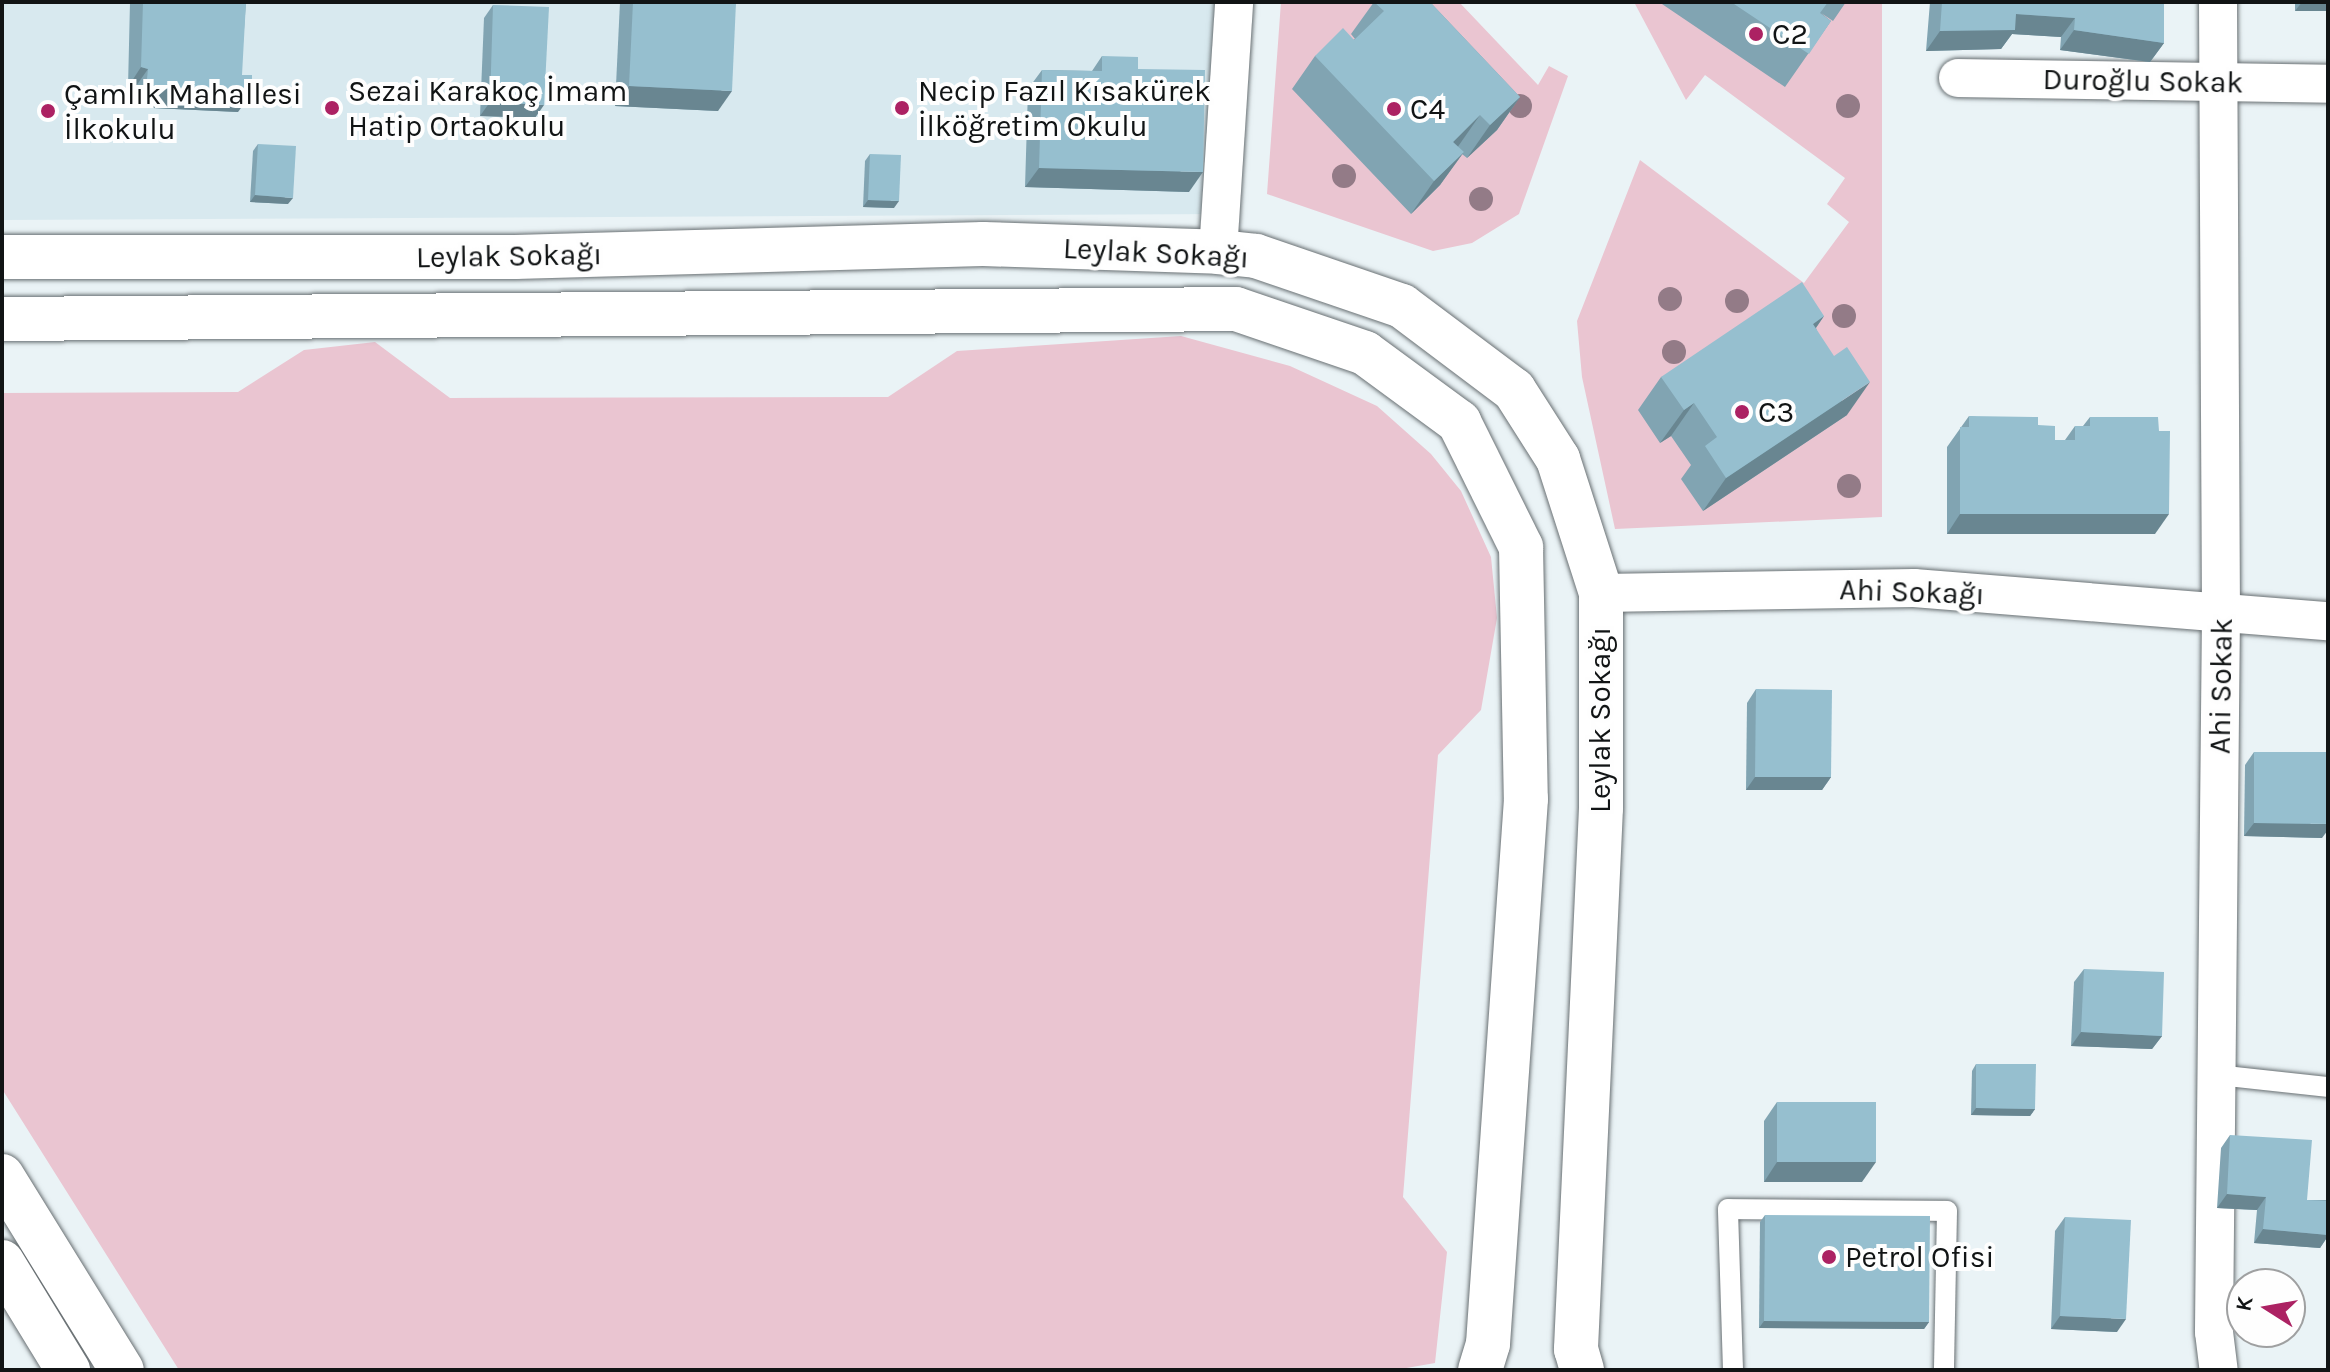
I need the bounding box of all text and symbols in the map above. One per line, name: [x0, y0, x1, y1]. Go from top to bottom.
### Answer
place label: C2: [1772, 16, 1808, 52]
marker: C2: [1747, 25, 1765, 43]
street label: Duroğlu Sokak: [2042, 61, 2244, 101]
place label: Sezai Karakoç İmam Hatip Ortaokulu: [348, 73, 627, 144]
place label: Necip Fazıl Kısakürek İlköğretim Okulu: [918, 73, 1211, 144]
place label: Çamlık Mahallesi İlkokulu: [64, 76, 302, 146]
place label: C4: [1410, 91, 1445, 127]
marker: Sezai Karakoç İmam Hatip Ortaokulu: [323, 99, 341, 117]
marker: Necip Fazıl Kısakürek İlköğretim Okulu: [893, 99, 911, 117]
marker: C4: [1385, 100, 1403, 118]
marker: Çamlık Mahallesi İlkokulu: [39, 102, 57, 120]
street label: Leylak Sokağı: [1062, 230, 1250, 276]
street label: Leylak Sokağı: [416, 236, 602, 276]
place label: C3: [1758, 394, 1794, 430]
marker: C3: [1733, 403, 1751, 421]
street label: Ahi Sokağı: [1839, 571, 1985, 613]
street label: Ahi Sokak: [2202, 618, 2240, 754]
street label: Leylak Sokağı: [1582, 627, 1618, 813]
place label: Petrol Ofisi: [1845, 1239, 1994, 1275]
marker: Petrol Ofisi: [1820, 1248, 1838, 1266]
north arrow: [2226, 1268, 2306, 1348]
text: K: [2230, 1294, 2259, 1313]

